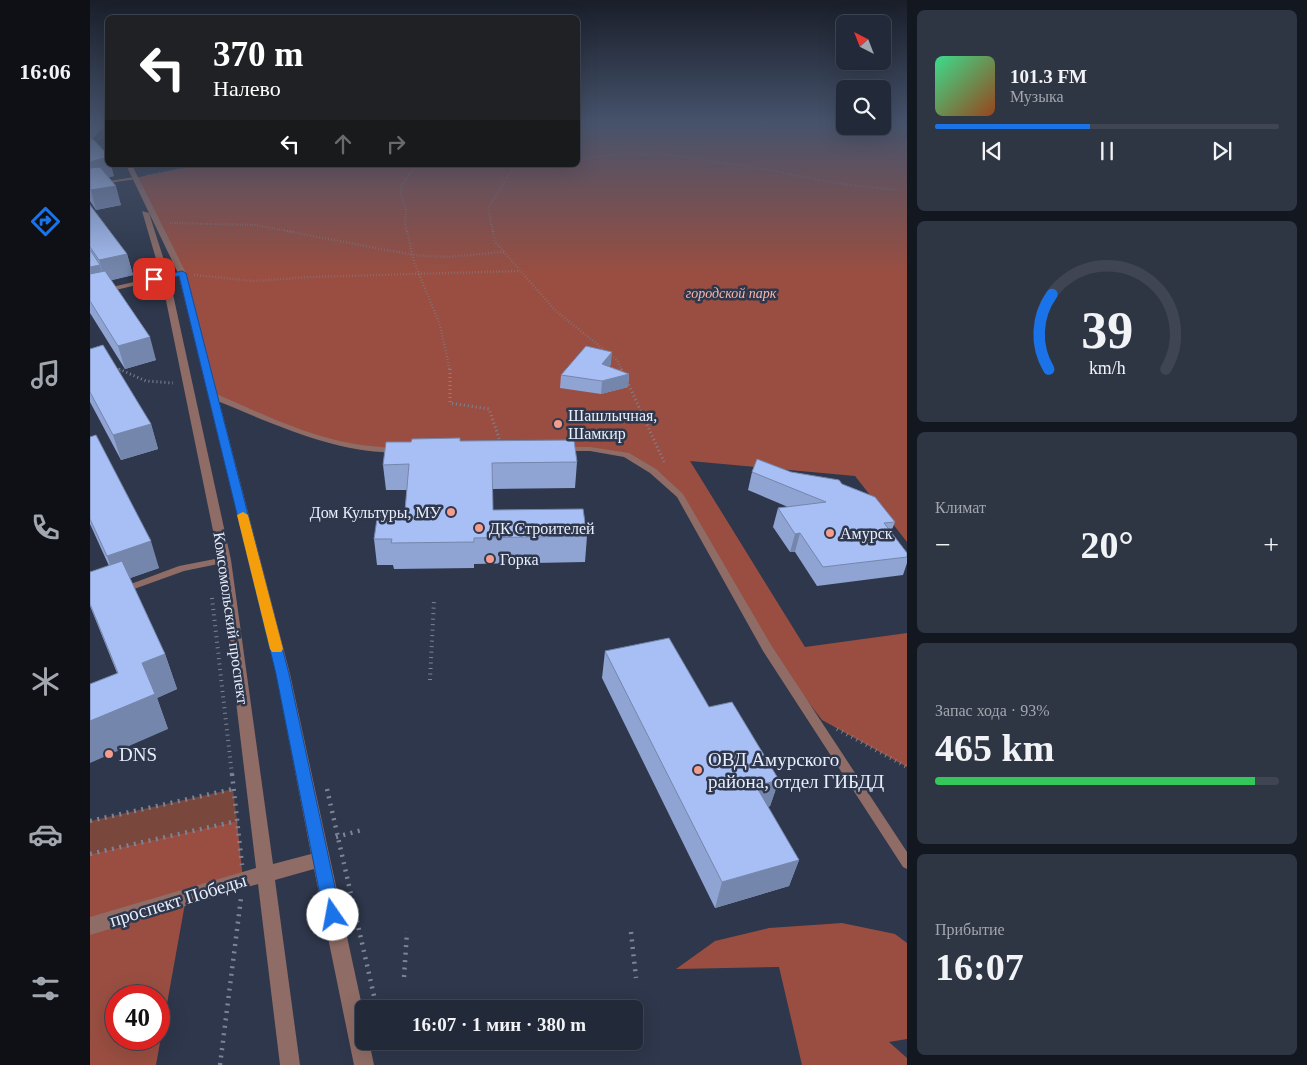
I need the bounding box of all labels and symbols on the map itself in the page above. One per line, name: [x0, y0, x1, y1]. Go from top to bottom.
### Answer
north arrow: [836, 15, 891, 70]
pin: [133, 258, 175, 300]
park label: городской парк: [686, 286, 777, 301]
place label: Шашлычная, Шамкир: [568, 407, 657, 443]
marker: Шашлычная, Шамкир: [552, 418, 564, 430]
place label: Дом Культуры, МУ: [310, 504, 442, 522]
marker: Дом Культуры, МУ: [445, 506, 457, 518]
place label: ДК Строителей: [489, 520, 595, 538]
marker: ДК Строителей: [473, 522, 485, 534]
place label: Амурск: [840, 525, 893, 543]
marker: Амурск: [824, 527, 836, 539]
street label: Комсомольский проспект: [209, 531, 252, 705]
place label: Горка: [500, 551, 538, 569]
marker: Горка: [484, 553, 496, 565]
place label: DNS: [119, 744, 157, 765]
marker: DNS: [103, 748, 115, 760]
place label: ОВД Амурского района, отдел ГИБДД: [708, 749, 884, 792]
marker: ОВД Амурского района, отдел ГИБДД: [692, 764, 704, 776]
street label: проспект Победы: [107, 869, 249, 931]
position arrow: [306, 888, 358, 940]
speed limit sign: 40: [105, 985, 170, 1050]

